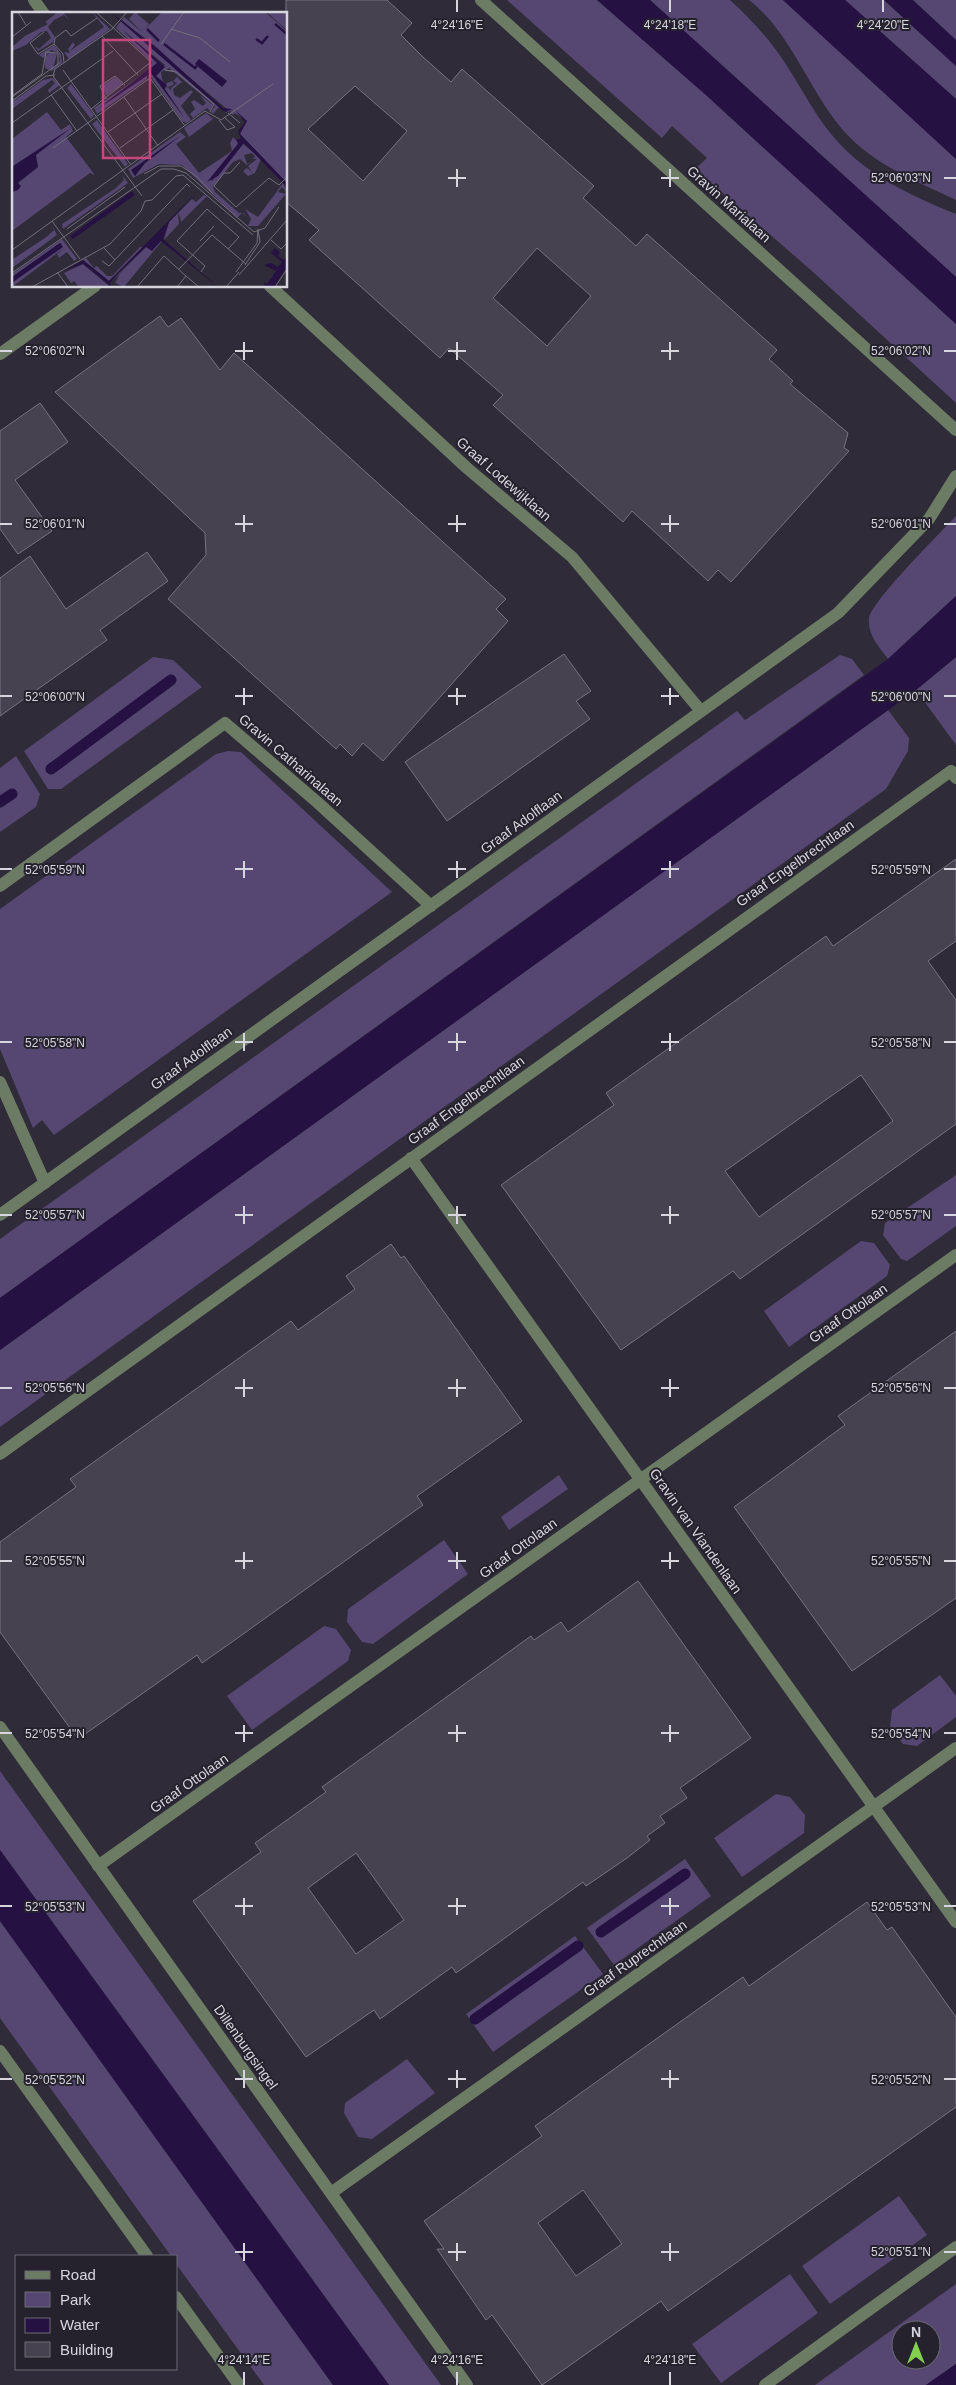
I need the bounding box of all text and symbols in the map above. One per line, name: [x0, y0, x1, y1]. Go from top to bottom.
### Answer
inset map: [12, 12, 288, 288]
text: 4°24'16"E: [431, 18, 483, 32]
text: 4°24'18"E: [644, 18, 696, 32]
text: 4°24'20"E: [857, 18, 909, 32]
street label: Gravin Marialaan: [684, 162, 774, 246]
text: 52°06'03"N: [871, 171, 931, 185]
text: 52°06'02"N: [25, 344, 85, 358]
text: 52°06'02"N: [871, 344, 931, 358]
street label: Graaf Lodewijklaan: [454, 434, 554, 524]
text: 52°06'01"N: [25, 517, 85, 531]
text: 52°06'01"N: [871, 517, 931, 531]
text: 52°06'00"N: [25, 690, 85, 704]
text: 52°06'00"N: [871, 690, 931, 704]
street label: Gravin Catharinalaan: [236, 711, 346, 809]
street label: Graaf Adolflaan: [477, 787, 565, 857]
street label: Graaf Engelbrechtlaan: [733, 816, 857, 910]
text: 52°05'59"N: [25, 863, 85, 877]
text: 52°05'59"N: [871, 863, 931, 877]
street label: Graaf Adolflaan: [147, 1023, 235, 1093]
text: 52°05'58"N: [25, 1036, 85, 1050]
text: 52°05'58"N: [871, 1036, 931, 1050]
street label: Graaf Engelbrechtlaan: [405, 1052, 527, 1148]
text: 52°05'57"N: [25, 1208, 85, 1222]
text: 52°05'57"N: [871, 1208, 931, 1222]
street label: Graaf Ottolaan: [806, 1280, 890, 1346]
text: 52°05'56"N: [25, 1381, 85, 1395]
text: 52°05'56"N: [871, 1381, 931, 1395]
street label: Gravin van Viandenlaan: [647, 1465, 745, 1597]
street label: Graaf Ottolaan: [476, 1515, 560, 1581]
text: 52°05'55"N: [25, 1554, 85, 1568]
text: 52°05'55"N: [871, 1554, 931, 1568]
text: 52°05'54"N: [25, 1727, 85, 1741]
text: 52°05'54"N: [871, 1727, 931, 1741]
street label: Graaf Ottolaan: [147, 1750, 231, 1816]
text: 52°05'53"N: [25, 1900, 85, 1914]
text: 52°05'53"N: [871, 1900, 931, 1914]
street label: Graaf Ruprechtlaan: [580, 1916, 690, 2000]
street label: Dillenburgsingel: [211, 2002, 281, 2092]
text: 52°05'52"N: [25, 2073, 85, 2087]
text: 52°05'52"N: [871, 2073, 931, 2087]
text: 52°05'51"N: [871, 2245, 931, 2259]
legend: [15, 2255, 178, 2370]
text: Road: [60, 2266, 96, 2283]
text: Park: [60, 2291, 91, 2308]
text: Water: [60, 2316, 99, 2333]
north arrow: [891, 2320, 941, 2370]
text: N: [911, 2324, 921, 2340]
text: Building: [60, 2341, 113, 2358]
text: 4°24'14"E: [218, 2353, 270, 2367]
text: 4°24'16"E: [431, 2353, 483, 2367]
text: 4°24'18"E: [644, 2353, 696, 2367]

